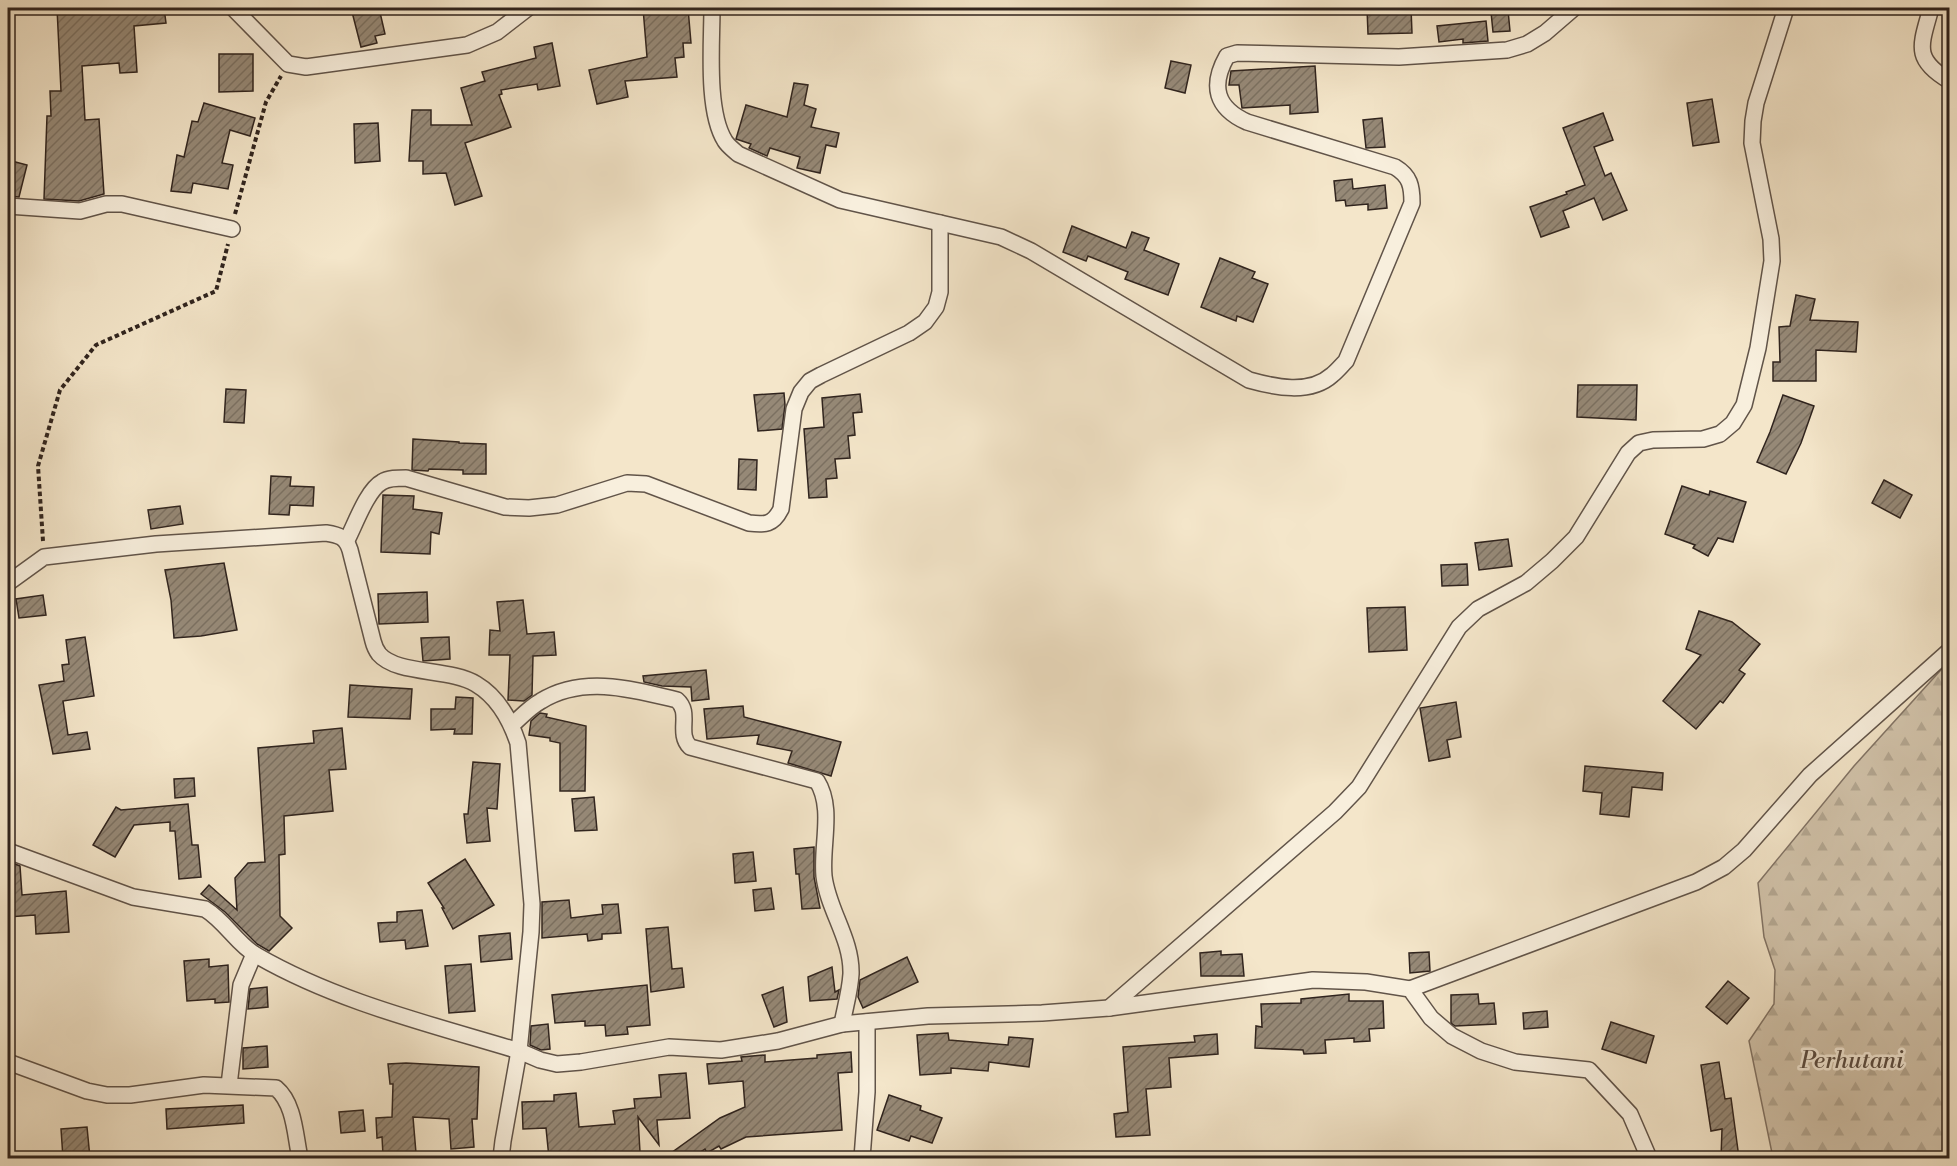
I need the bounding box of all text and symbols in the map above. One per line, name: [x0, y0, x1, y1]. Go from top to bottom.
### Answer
park label: Perhutani: [1799, 1046, 1904, 1076]

